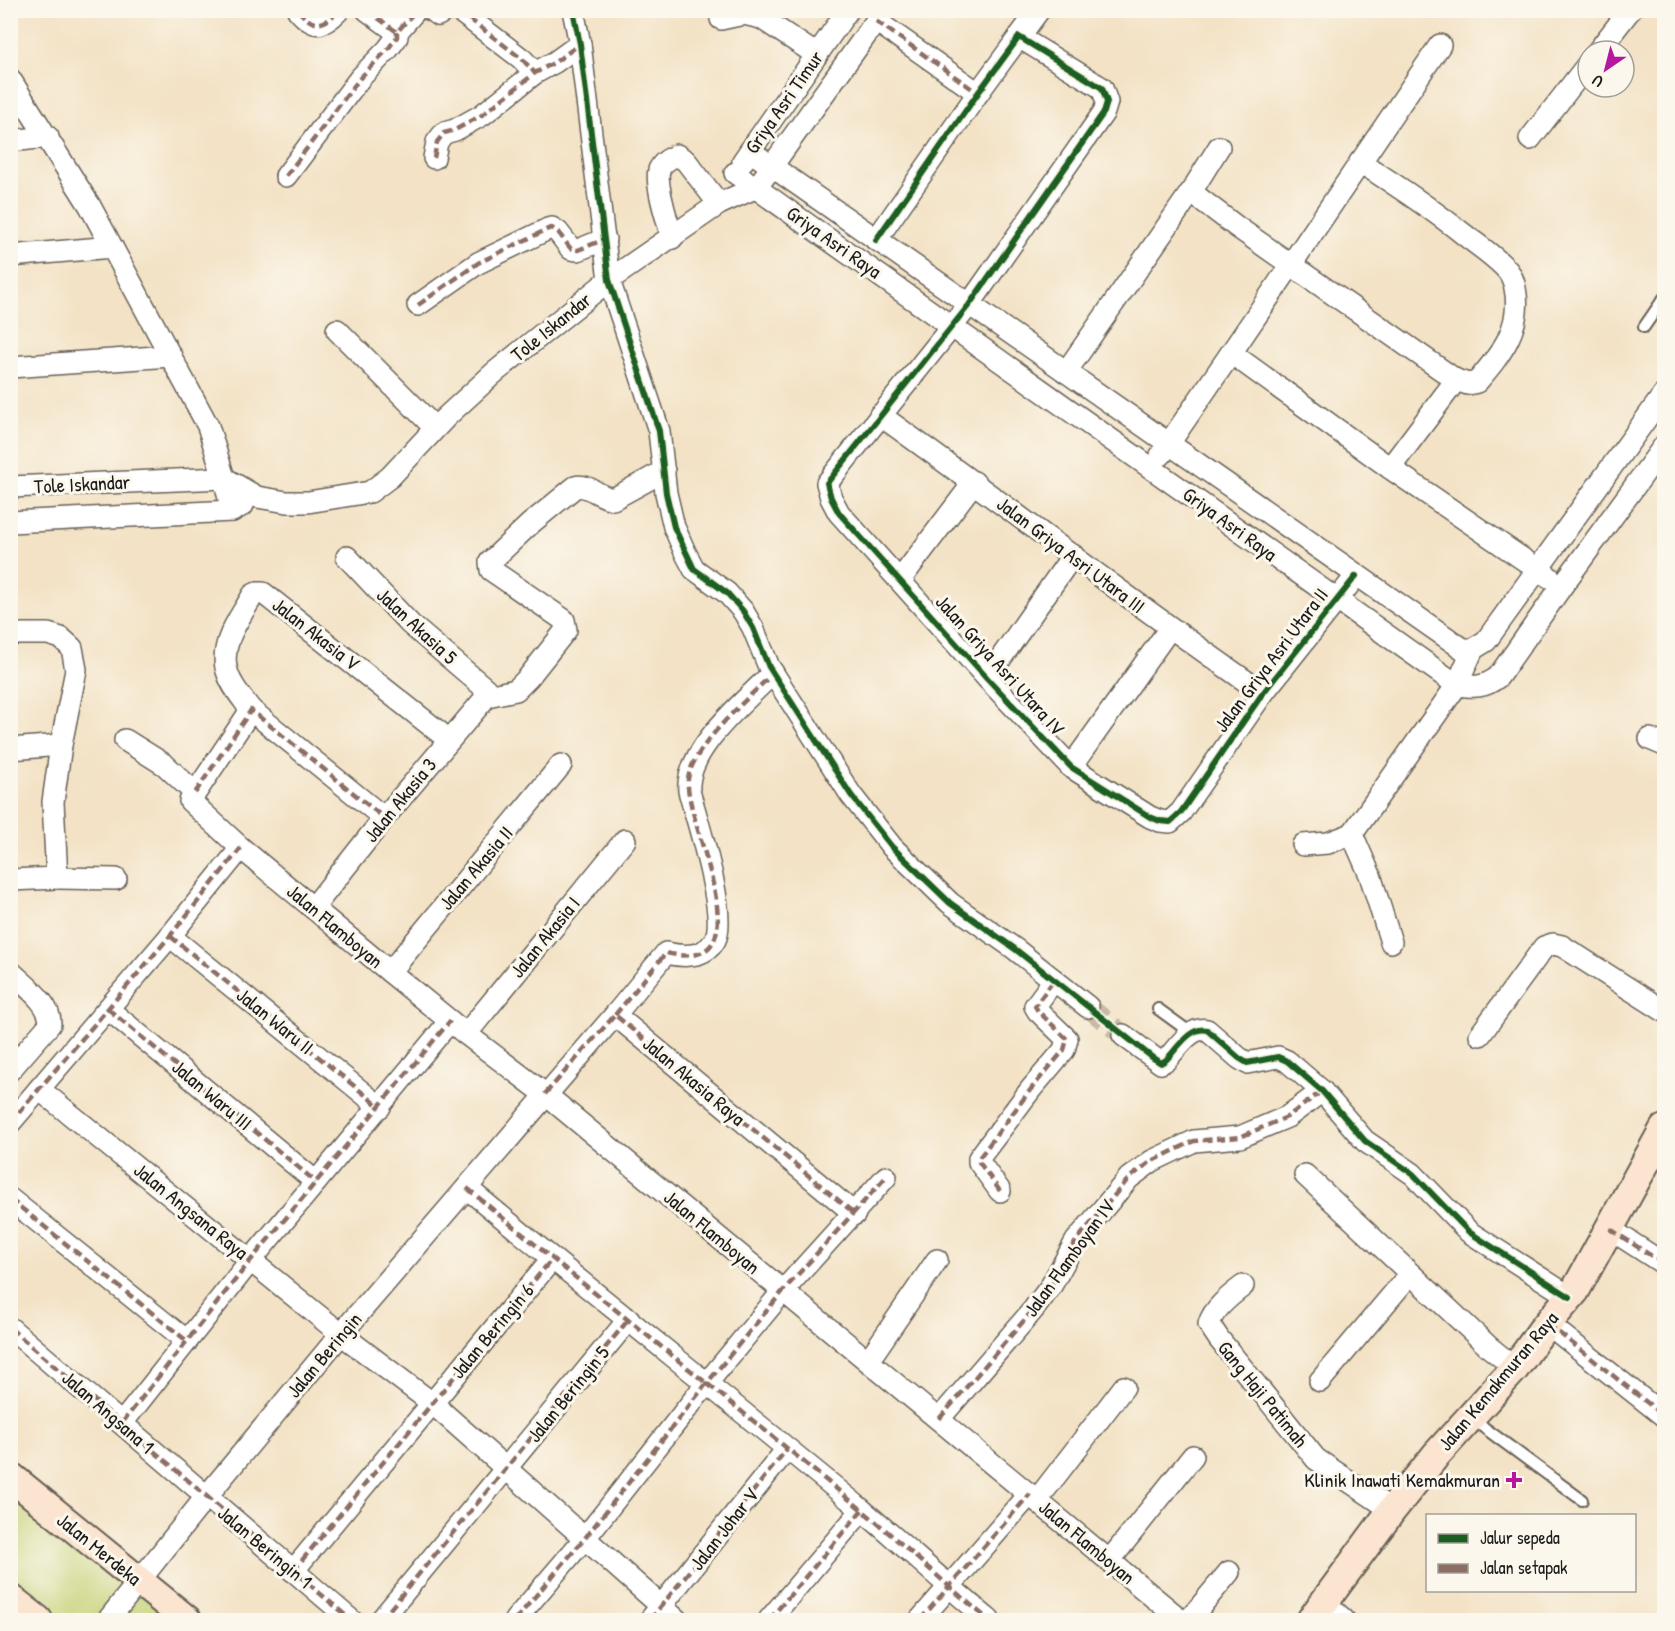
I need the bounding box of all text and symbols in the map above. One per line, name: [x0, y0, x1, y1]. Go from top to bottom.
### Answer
north arrow: [1576, 39, 1636, 99]
street label: Griya Asri Timur: [738, 45, 829, 159]
text: U: [1587, 70, 1607, 93]
street label: Griya Asri Raya: [781, 199, 887, 284]
street label: Tole Iskandar: [505, 286, 597, 367]
street label: Tole Iskandar: [33, 467, 131, 500]
street label: Griya Asri Raya: [1178, 480, 1283, 567]
street label: Jalan Griya Asri Utara III: [992, 490, 1151, 619]
street label: Jalan Akasia 5: [371, 581, 464, 670]
street label: Jalan Griya Asri Utara II: [1207, 582, 1334, 737]
street label: Jalan Griya Asri Utara IV: [930, 588, 1071, 741]
street label: Jalan Akasia V: [267, 591, 366, 677]
street label: Jalan Akasia 3: [357, 752, 442, 848]
street label: Jalan Akasia II: [433, 820, 519, 915]
street label: Jalan Flamboyan: [281, 877, 389, 974]
street label: Jalan Akasia I: [504, 890, 586, 983]
street label: Jalan Waru II: [231, 981, 320, 1060]
street label: Jalan Akasia Raya: [637, 1030, 751, 1131]
street label: Jalan Waru III: [167, 1053, 258, 1136]
street label: Jalan Angsana Raya: [128, 1156, 254, 1265]
street label: Jalan Flamboyan: [658, 1183, 766, 1280]
street label: Jalan Flamboyan IV: [1017, 1193, 1121, 1322]
street label: Jalan Beringin 6: [444, 1277, 539, 1384]
street label: Jalan Kemakmuran Raya: [1431, 1305, 1564, 1456]
street label: Jalan Beringin: [280, 1306, 367, 1403]
street label: Gang Haji Patimah: [1212, 1335, 1315, 1453]
street label: Jalan Beringin 5: [520, 1339, 615, 1448]
street label: Jalan Angsana 1: [56, 1364, 160, 1459]
place label: Klinik Inawati Kemakmuran: [1304, 1466, 1500, 1493]
marker: Klinik Inawati Kemakmuran: [1505, 1471, 1523, 1489]
street label: Jalan Johar V: [683, 1481, 765, 1575]
street label: Jalan Flamboyan: [1033, 1493, 1141, 1590]
street label: Jalan Beringin 1: [212, 1499, 318, 1594]
street label: Jalan Merdeka: [51, 1506, 147, 1591]
legend: [1426, 1514, 1636, 1592]
text: Jalur sepeda: [1480, 1525, 1560, 1550]
text: Jalan setapak: [1480, 1555, 1568, 1580]

